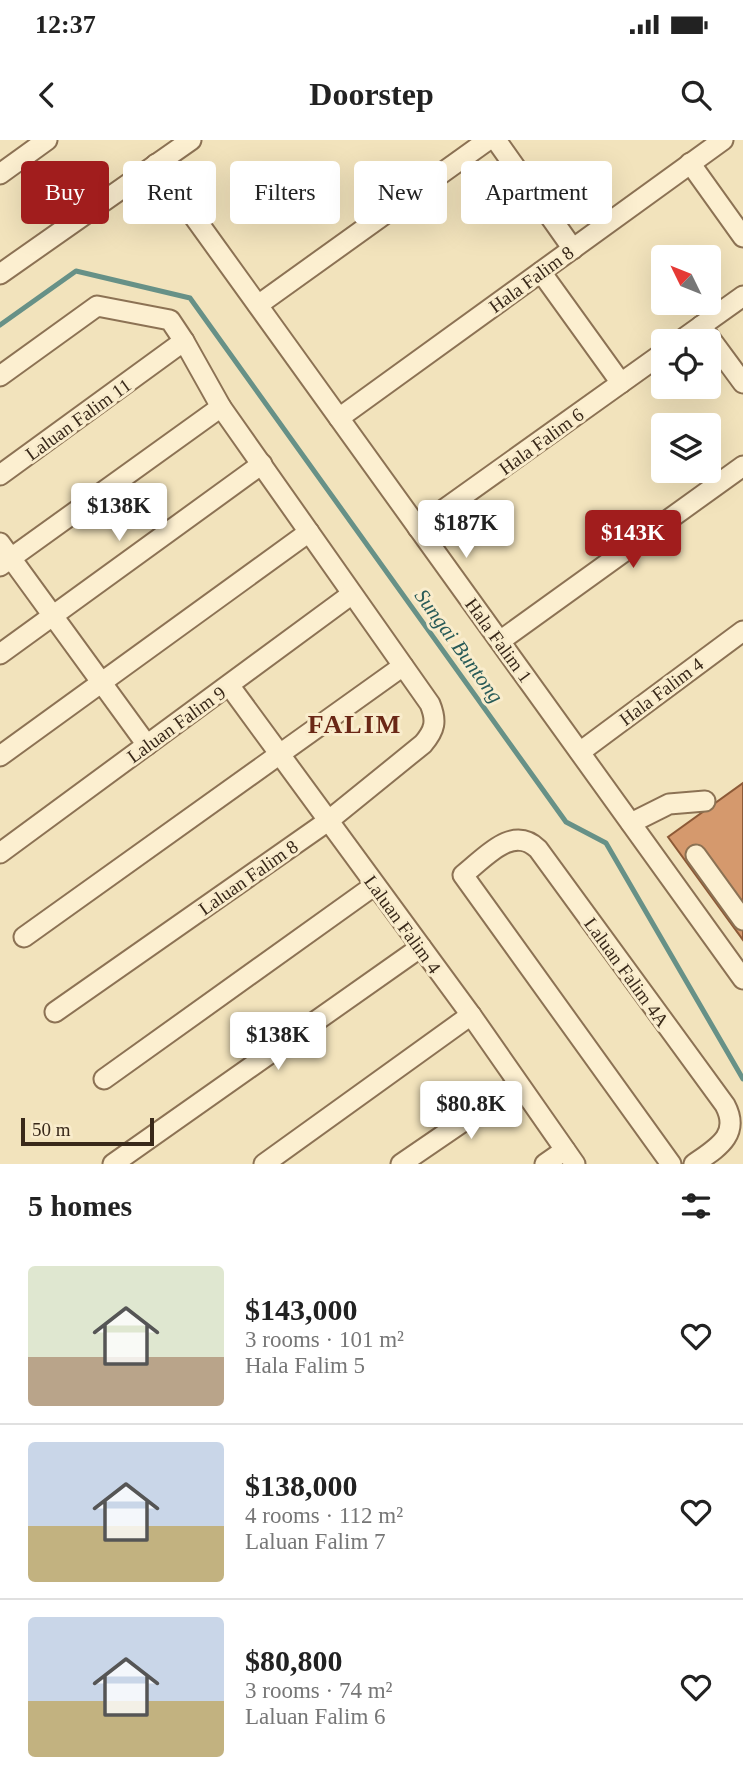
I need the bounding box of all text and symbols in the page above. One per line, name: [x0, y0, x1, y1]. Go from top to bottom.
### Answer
text: 12:37: [35, 10, 96, 39]
icon: back: [28, 76, 66, 114]
text: Doorstep: [309, 76, 434, 112]
icon: search: [677, 76, 715, 114]
chip: Buy: [21, 161, 109, 224]
chip: Rent: [123, 161, 216, 224]
chip: Filters: [230, 161, 340, 224]
chip: New: [354, 161, 447, 224]
chip: Apartment: [461, 161, 612, 224]
street label: Hala Falim 8: [485, 242, 578, 317]
north arrow: [651, 245, 721, 315]
map controls: [651, 245, 721, 483]
button: locate: [651, 329, 721, 399]
street label: Laluan Falim 11: [22, 374, 135, 465]
street label: Hala Falim 6: [495, 404, 588, 479]
button: layers: [651, 413, 721, 483]
pin: $138K: [70, 484, 168, 543]
text: $138K: [87, 493, 151, 518]
pin: $187K: [417, 500, 515, 560]
text: $187K: [434, 510, 498, 535]
pin: $143K: [584, 510, 682, 570]
text: $143K: [601, 520, 665, 545]
water label: Sungai Buntong: [410, 584, 508, 708]
street label: Hala Falim 1: [461, 594, 536, 687]
street label: Hala Falim 4: [615, 653, 708, 730]
street label: Laluan Falim 9: [123, 682, 229, 767]
district label: FALIM: [308, 710, 402, 739]
street label: Laluan Falim 8: [195, 836, 302, 919]
street label: Laluan Falim 4: [360, 871, 445, 978]
street label: Laluan Falim 4A: [580, 914, 673, 1031]
pin: $138K: [229, 1012, 327, 1072]
text: $138K: [246, 1022, 310, 1047]
pin: $80.8K: [414, 1082, 528, 1141]
text: $80.8K: [436, 1091, 506, 1116]
scale bar: [21, 1115, 154, 1147]
text: 50 m: [32, 1119, 71, 1140]
icon: filters: [677, 1187, 715, 1225]
text: 5 homes: [28, 1189, 132, 1222]
text: $143,000: [245, 1293, 358, 1326]
icon: home: [84, 1294, 168, 1378]
icon: heart: [677, 1317, 715, 1355]
text: 3 rooms · 101 m²: [245, 1327, 404, 1352]
text: Hala Falim 5: [245, 1353, 365, 1378]
text: $138,000: [245, 1469, 358, 1502]
icon: home: [84, 1470, 168, 1554]
icon: heart: [677, 1493, 715, 1531]
text: 4 rooms · 112 m²: [245, 1503, 403, 1528]
text: Laluan Falim 7: [245, 1529, 386, 1554]
text: $80,800: [245, 1644, 343, 1677]
icon: home: [84, 1645, 168, 1729]
icon: heart: [677, 1668, 715, 1706]
text: 3 rooms · 74 m²: [245, 1678, 392, 1703]
text: Laluan Falim 6: [245, 1704, 386, 1729]

